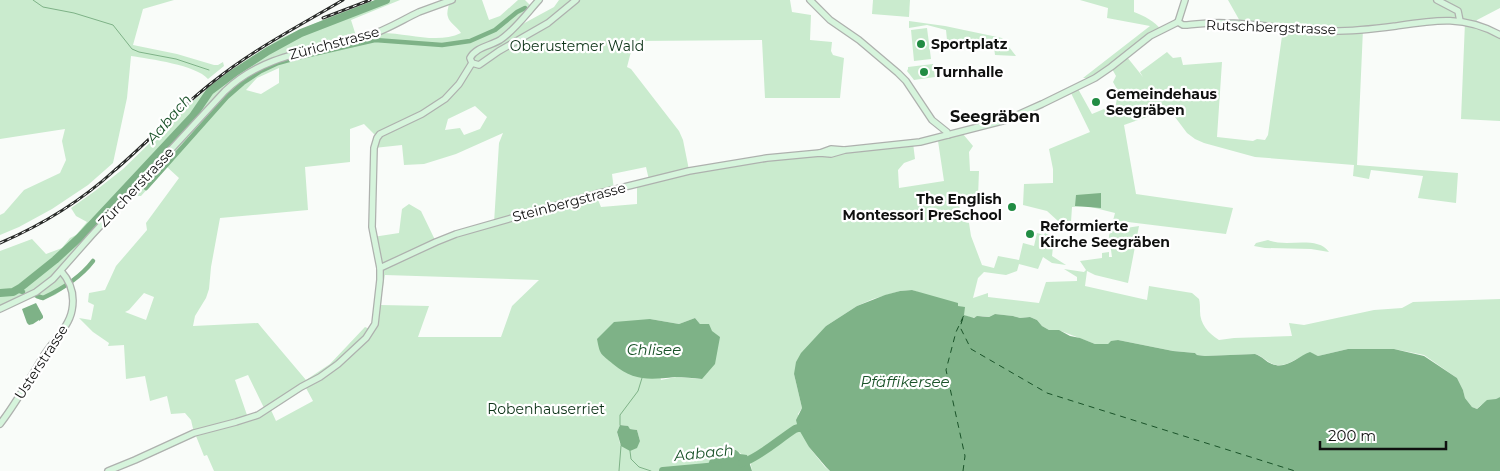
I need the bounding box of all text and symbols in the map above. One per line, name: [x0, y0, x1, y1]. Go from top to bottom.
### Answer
street label: Rutschbergstrasse: [1206, 16, 1336, 38]
street label: Zürichstrasse: [287, 22, 381, 64]
place label: Sportplatz: [931, 35, 1008, 53]
park label: Oberustemer Wald: [510, 37, 644, 55]
marker: Sportplatz: [915, 38, 927, 50]
place label: Turnhalle: [934, 63, 1004, 81]
marker: Turnhalle: [918, 66, 930, 78]
place label: Gemeindehaus Seegräben: [1106, 85, 1218, 119]
water label: Aabach: [141, 90, 195, 148]
marker: Gemeindehaus Seegräben: [1090, 96, 1102, 108]
district label: Seegräben: [950, 107, 1040, 126]
street label: Zürcherstrasse: [94, 143, 178, 231]
street label: Steinbergstrasse: [510, 178, 628, 226]
place label: The English Montessori PreSchool: [843, 190, 1002, 224]
marker: The English Montessori PreSchool: [1006, 201, 1018, 213]
place label: Reformierte Kirche Seegräben: [1040, 217, 1170, 251]
marker: Reformierte Kirche Seegräben: [1024, 228, 1036, 240]
street label: Usterstrasse: [10, 321, 72, 403]
water label: Chlisee: [627, 340, 681, 359]
water label: Pfäffikersee: [860, 372, 950, 391]
park label: Robenhauserriet: [487, 400, 605, 418]
scale bar: [1320, 418, 1446, 450]
text: 200 m: [1328, 426, 1376, 445]
water label: Aabach: [672, 440, 735, 465]

